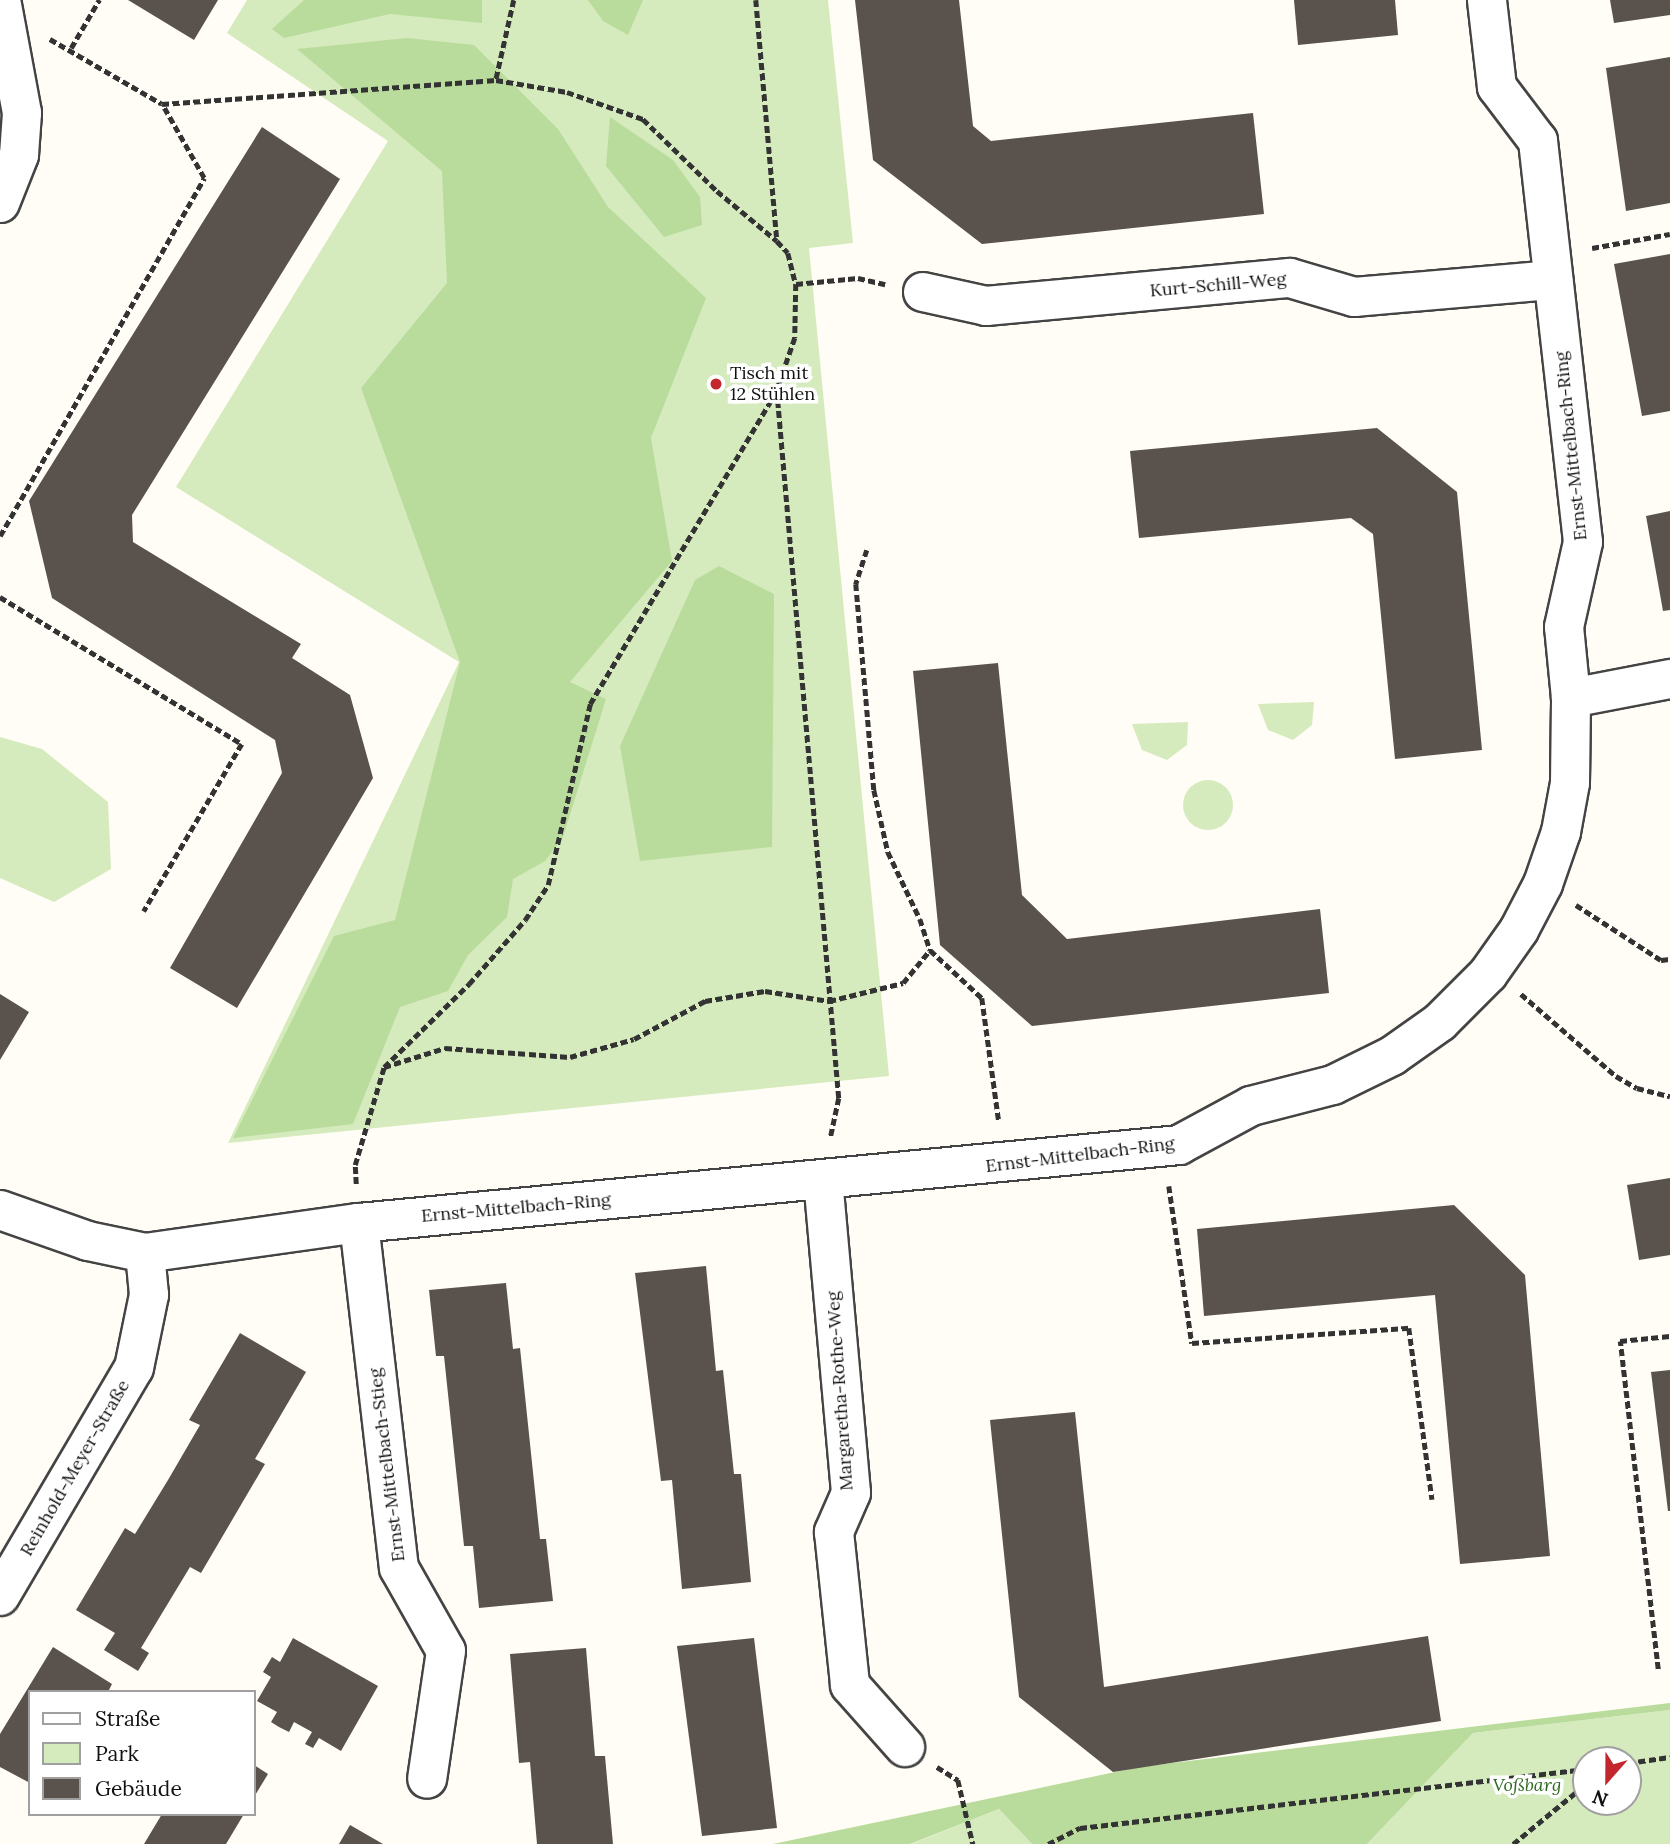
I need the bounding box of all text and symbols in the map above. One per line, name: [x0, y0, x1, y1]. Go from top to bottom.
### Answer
street label: Kurt-Schill-Weg: [1149, 268, 1287, 302]
street label: Ernst-Mittelbach-Ring: [1550, 350, 1592, 542]
place label: Tisch mit 12 Stühlen: [730, 363, 815, 406]
marker: Tisch mit 12 Stühlen: [708, 376, 724, 392]
street label: Ernst-Mittelbach-Ring: [984, 1133, 1176, 1177]
street label: Ernst-Mittelbach-Ring: [420, 1189, 612, 1227]
street label: Margaretha-Rothe-Weg: [822, 1291, 858, 1491]
street label: Ernst-Mittelbach-Stieg: [364, 1367, 410, 1563]
street label: Reinhold-Meyer-Straße: [16, 1376, 134, 1560]
legend: [28, 1690, 256, 1816]
text: Straße: [95, 1705, 160, 1732]
text: Park: [95, 1740, 139, 1767]
north arrow: [1572, 1746, 1642, 1816]
park label: Voßbarg: [1493, 1774, 1561, 1796]
text: Gebäude: [95, 1775, 182, 1802]
text: N: [1589, 1785, 1611, 1813]

